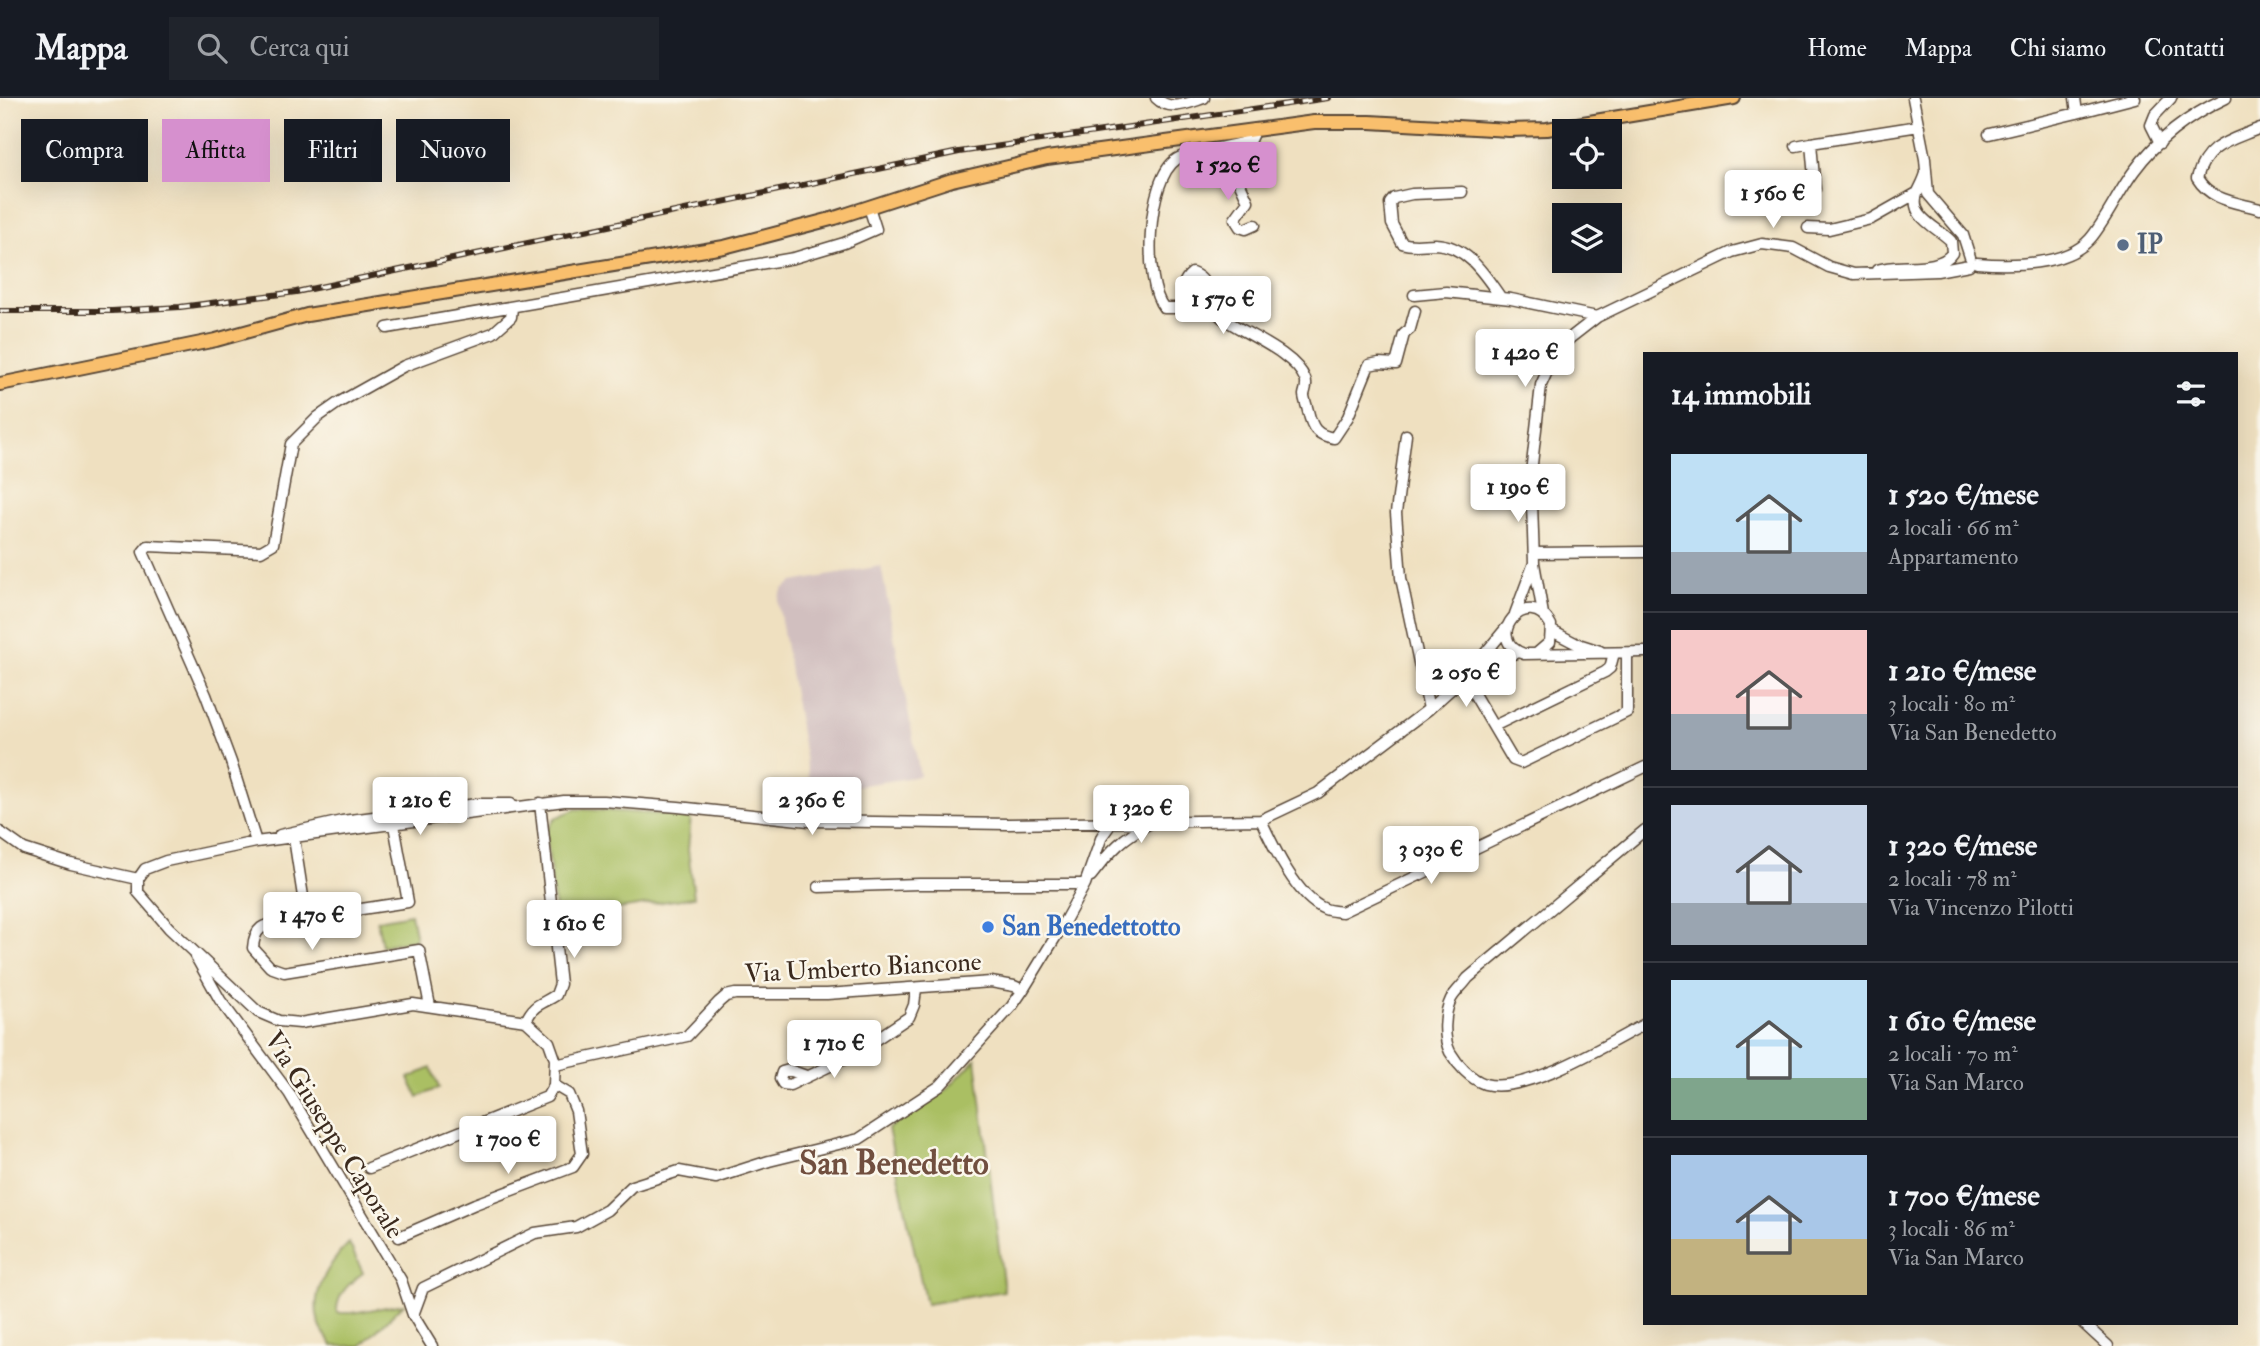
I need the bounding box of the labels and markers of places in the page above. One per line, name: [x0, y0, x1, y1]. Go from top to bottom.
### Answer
pin: 1 520 €: [1163, 142, 1293, 202]
pin: 1 560 €: [1708, 170, 1838, 230]
place label: IP: [2137, 229, 2163, 261]
marker: IP: [2115, 237, 2131, 253]
pin: 1 570 €: [1158, 276, 1288, 336]
pin: 1 420 €: [1460, 330, 1590, 389]
pin: 1 190 €: [1453, 464, 1583, 524]
pin: 2 050 €: [1401, 650, 1531, 709]
pin: 1 210 €: [355, 778, 485, 837]
pin: 2 360 €: [747, 778, 877, 837]
pin: 1 320 €: [1076, 786, 1206, 845]
pin: 3 030 €: [1366, 826, 1496, 886]
pin: 1 470 €: [247, 892, 377, 952]
pin: 1 610 €: [509, 900, 639, 960]
place label: San Benedettotto: [1002, 911, 1181, 943]
marker: San Benedettotto: [980, 919, 996, 935]
pin: 1 710 €: [769, 1020, 899, 1080]
pin: 1 700 €: [443, 1116, 573, 1176]

